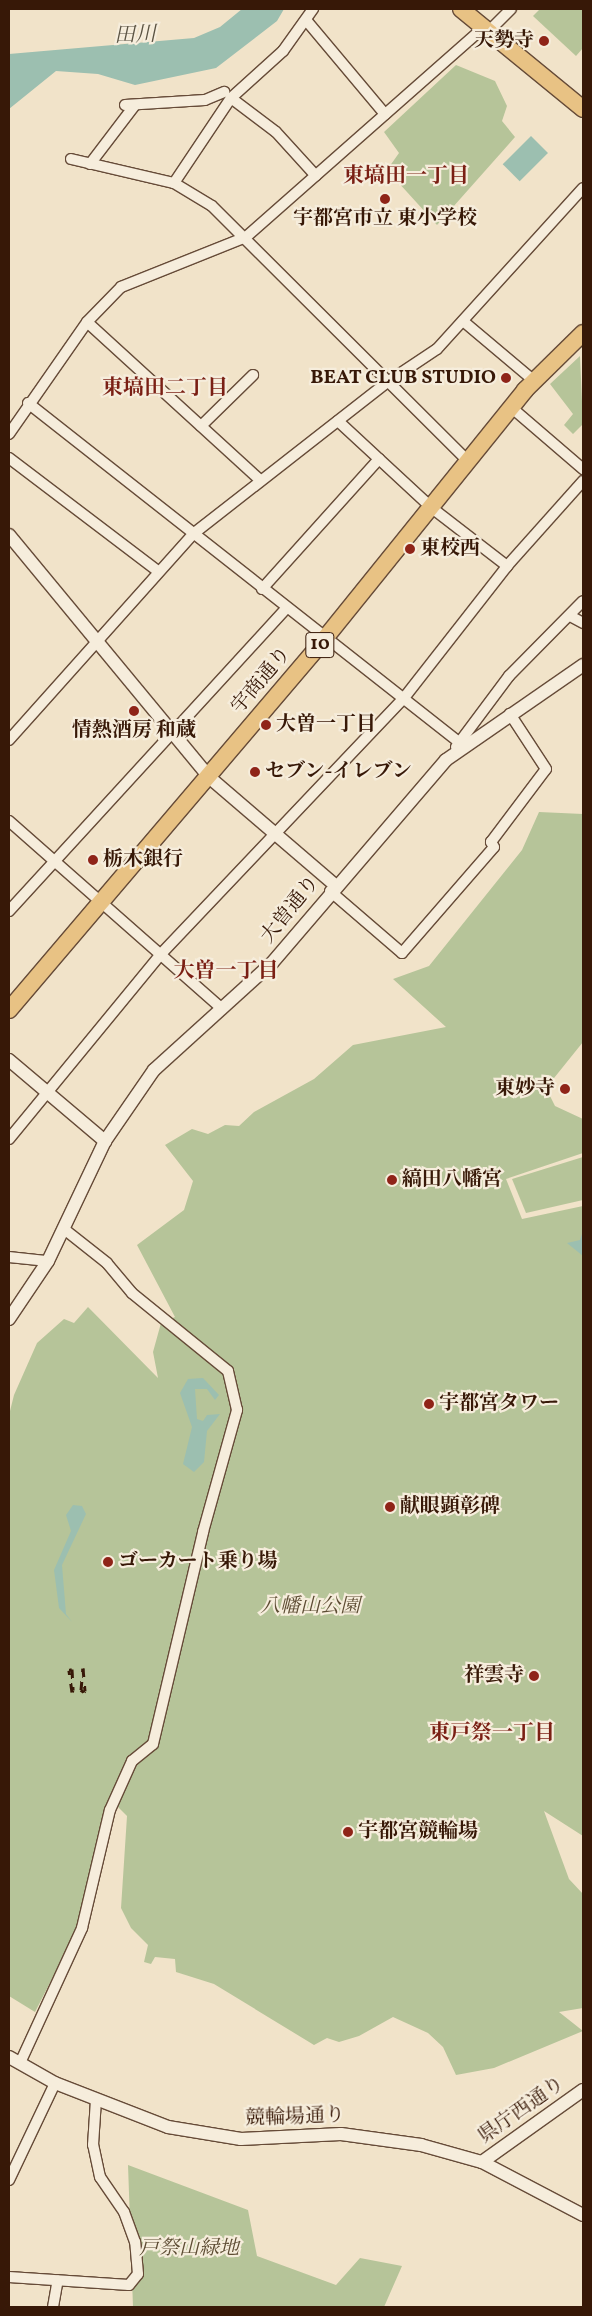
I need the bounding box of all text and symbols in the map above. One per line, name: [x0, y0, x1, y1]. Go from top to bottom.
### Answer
water label: 田川: [114, 23, 156, 49]
place label: 天勢寺: [474, 29, 534, 53]
marker: 天勢寺: [538, 35, 550, 47]
district label: 東塙田一丁目: [343, 164, 469, 190]
marker: 宇都宮市立 東小学校: [379, 193, 391, 205]
place label: 宇都宮市立 東小学校: [293, 207, 477, 231]
place label: BEAT CLUB STUDIO: [310, 366, 496, 390]
marker: BEAT CLUB STUDIO: [500, 372, 512, 384]
district label: 東塙田二丁目: [102, 376, 228, 402]
place label: 東校西: [420, 537, 480, 561]
marker: 東校西: [404, 543, 416, 555]
road number: 10: [305, 628, 335, 662]
street label: 宇商通り: [227, 643, 297, 719]
marker: 情熱酒房 和蔵: [128, 705, 140, 717]
place label: 大曽一丁目: [276, 713, 376, 737]
place label: 情熱酒房 和蔵: [72, 719, 196, 743]
marker: 大曽一丁目: [260, 719, 272, 731]
place label: セブン-イレブン: [265, 760, 413, 784]
marker: セブン-イレブン: [249, 766, 261, 778]
place label: 栃木銀行: [103, 848, 183, 872]
marker: 栃木銀行: [87, 854, 99, 866]
street label: 大曽通り: [257, 871, 325, 949]
district label: 大曽一丁目: [174, 959, 278, 985]
place label: 東妙寺: [495, 1077, 555, 1101]
marker: 東妙寺: [559, 1083, 571, 1095]
place label: 縞田八幡宮: [402, 1168, 502, 1192]
marker: 縞田八幡宮: [386, 1174, 398, 1186]
place label: 宇都宮タワー: [439, 1392, 559, 1416]
marker: 宇都宮タワー: [423, 1398, 435, 1410]
place label: 献眼顕彰碑: [400, 1495, 500, 1519]
marker: 献眼顕彰碑: [384, 1501, 396, 1513]
place label: ゴーカート乗り場: [118, 1550, 278, 1574]
marker: ゴーカート乗り場: [102, 1556, 114, 1568]
park label: 八幡山公園: [260, 1595, 360, 1619]
place label: 祥雲寺: [464, 1664, 524, 1688]
marker: 祥雲寺: [528, 1670, 540, 1682]
district label: 東戸祭一丁目: [429, 1721, 555, 1747]
place label: 宇都宮競輪場: [358, 1820, 478, 1844]
marker: 宇都宮競輪場: [342, 1826, 354, 1838]
street label: 県庁西通り: [474, 2072, 570, 2150]
street label: 競輪場通り: [245, 2104, 345, 2132]
park label: 戸祭山緑地: [139, 2237, 239, 2261]

